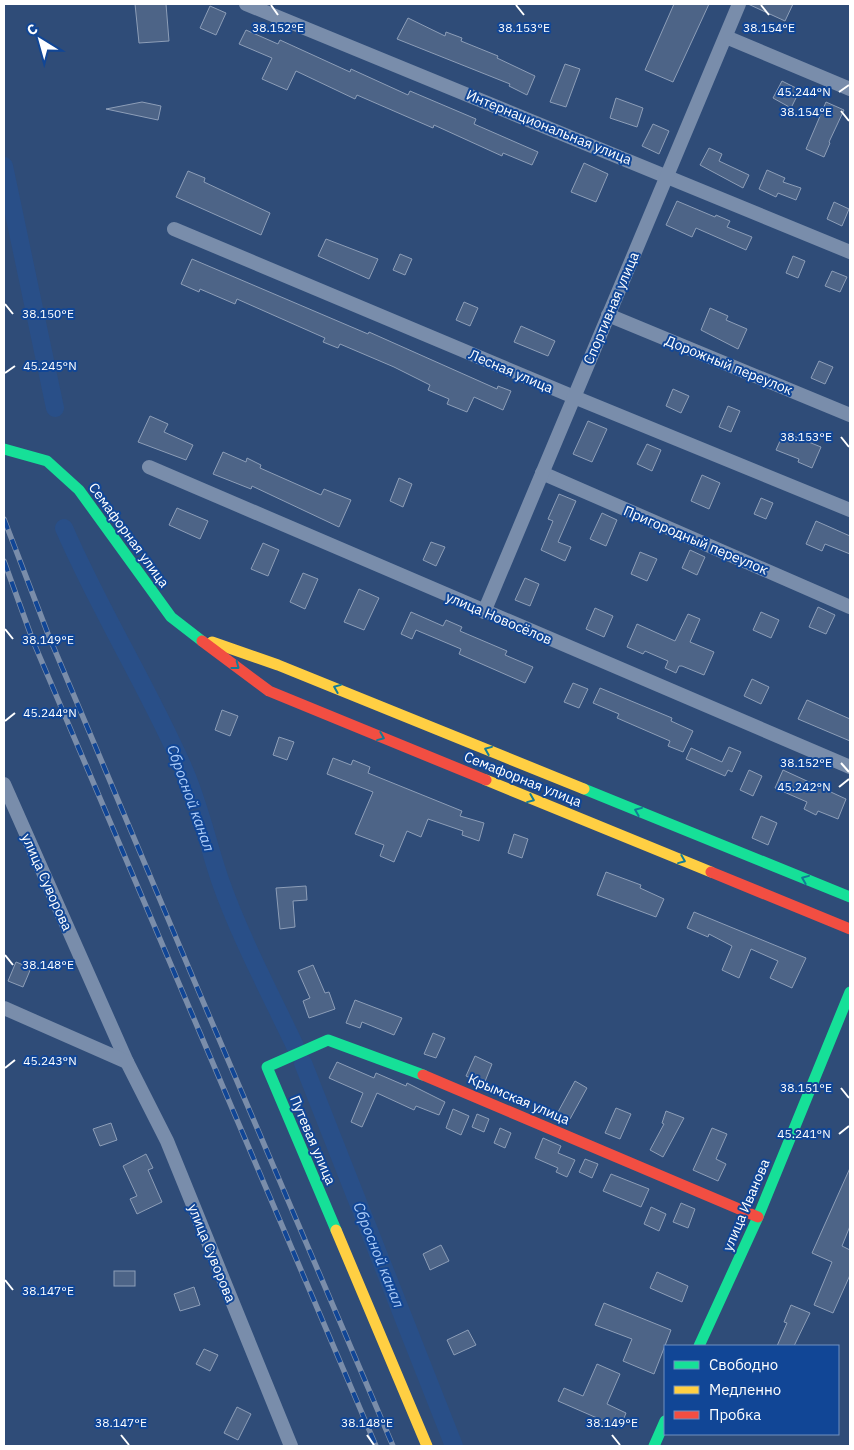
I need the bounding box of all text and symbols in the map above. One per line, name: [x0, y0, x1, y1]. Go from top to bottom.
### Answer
north arrow: [15, 15, 65, 65]
text: С: [23, 20, 41, 40]
text: 38.152°E: [252, 20, 304, 35]
text: 38.153°E: [498, 20, 550, 35]
text: 38.154°E: [743, 20, 795, 35]
text: 45.244°N: [777, 84, 831, 99]
street label: Интернациональная улица: [464, 86, 635, 169]
text: 38.154°E: [780, 104, 832, 119]
street label: Спортивная улица: [579, 249, 643, 367]
text: 38.150°E: [22, 306, 74, 321]
street label: Дорожный переулок: [663, 331, 796, 399]
street label: Лесная улица: [466, 345, 556, 397]
text: 45.245°N: [23, 358, 77, 373]
text: 38.153°E: [780, 429, 832, 444]
street label: Семафорная улица: [85, 479, 173, 591]
street label: Пригородный переулок: [621, 501, 771, 579]
street label: улица Новосёлов: [443, 588, 555, 648]
text: 38.149°E: [22, 632, 74, 647]
one-way arrow: [230, 661, 239, 670]
one-way arrow: [333, 684, 342, 695]
text: 45.244°N: [23, 705, 77, 720]
one-way arrow: [376, 731, 384, 741]
water label: Сбросной канал: [163, 742, 219, 854]
one-way arrow: [484, 745, 493, 756]
street label: Семафорная улица: [462, 747, 585, 811]
text: 38.152°E: [780, 755, 832, 770]
text: 45.242°N: [777, 779, 831, 794]
one-way arrow: [526, 792, 535, 803]
one-way arrow: [634, 807, 643, 817]
street label: улица Суворова: [18, 831, 77, 934]
one-way arrow: [677, 854, 685, 864]
one-way arrow: [801, 874, 810, 885]
text: 38.148°E: [22, 957, 74, 972]
text: 45.243°N: [23, 1053, 77, 1068]
street label: Крымская улица: [465, 1069, 573, 1129]
text: 38.151°E: [780, 1080, 832, 1095]
street label: Путевая улица: [286, 1092, 340, 1188]
text: 45.241°N: [777, 1126, 831, 1141]
street label: улица Иванова: [718, 1156, 774, 1254]
water label: Сбросной канал: [349, 1199, 409, 1311]
street label: улица Суворова: [184, 1201, 240, 1305]
text: 38.147°E: [22, 1283, 74, 1298]
legend: [664, 1345, 839, 1435]
text: Свободно: [709, 1355, 778, 1374]
text: Медленно: [709, 1380, 781, 1399]
text: Пробка: [709, 1405, 761, 1424]
text: 38.147°E: [95, 1415, 147, 1430]
text: 38.148°E: [341, 1415, 393, 1430]
text: 38.149°E: [586, 1415, 638, 1430]

